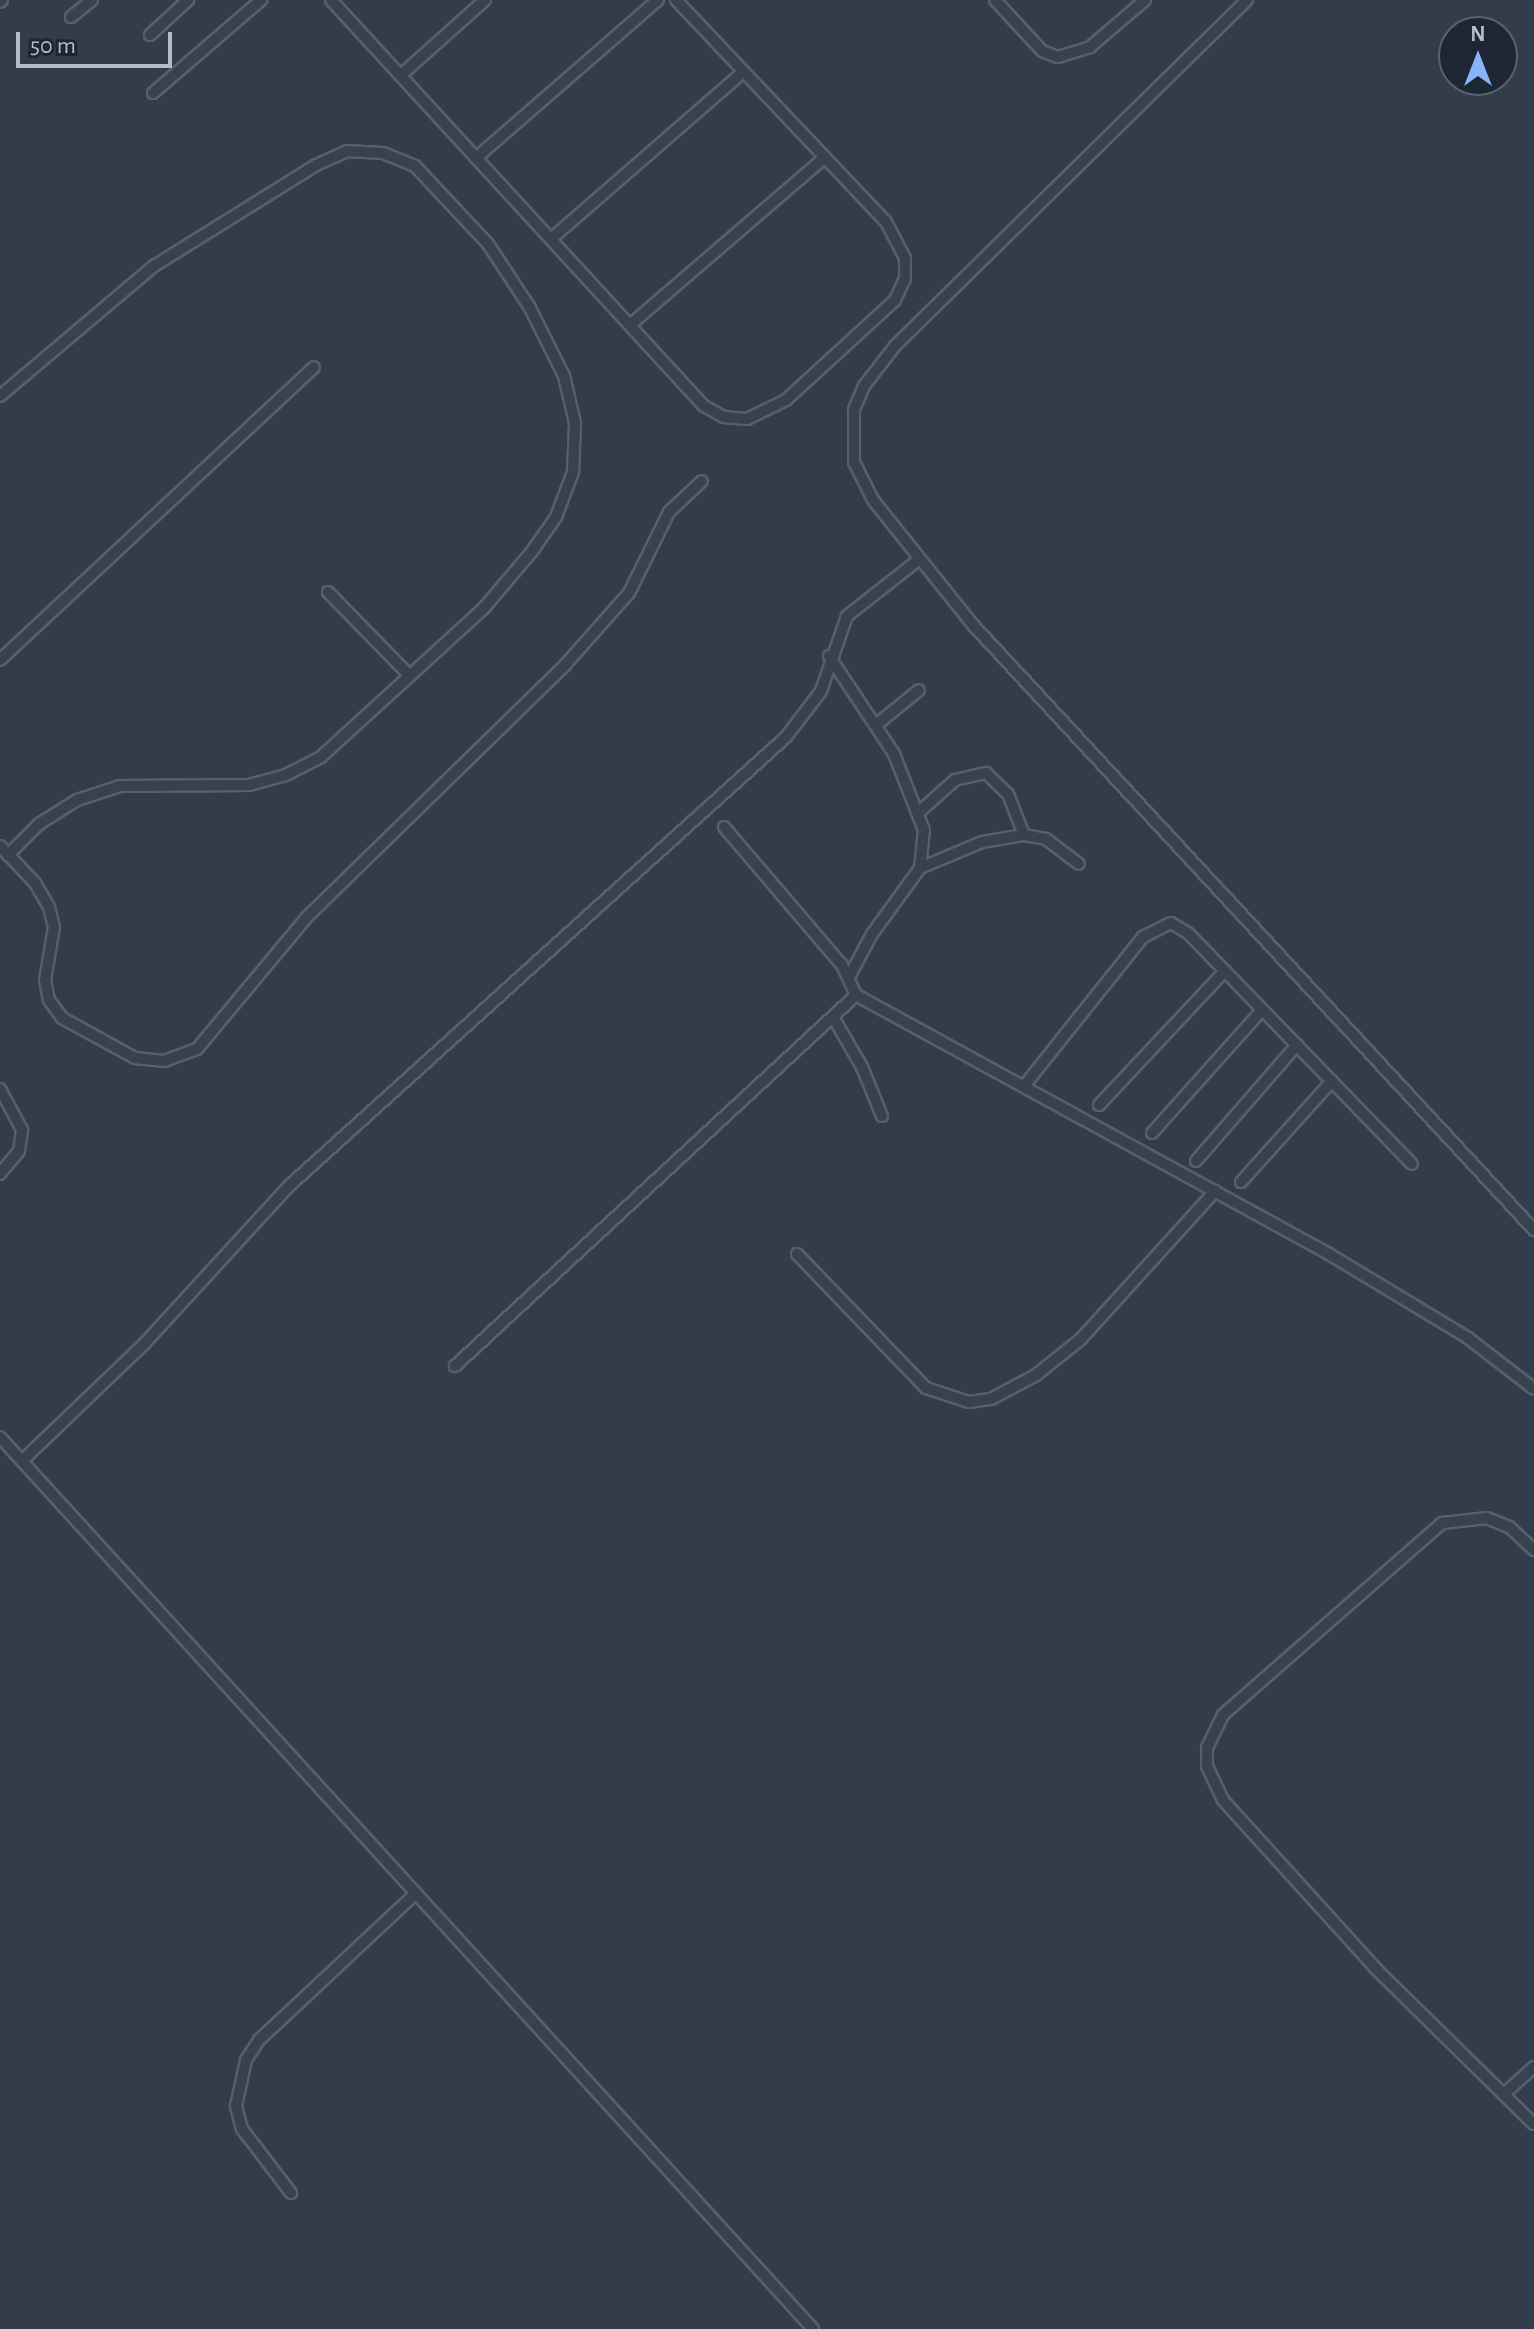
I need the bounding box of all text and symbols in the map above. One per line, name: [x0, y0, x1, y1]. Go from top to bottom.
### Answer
scale bar: [20, 16, 176, 66]
north arrow: [1438, 16, 1518, 96]
text: N: [1470, 23, 1486, 45]
text: 50 m: [30, 34, 76, 58]

